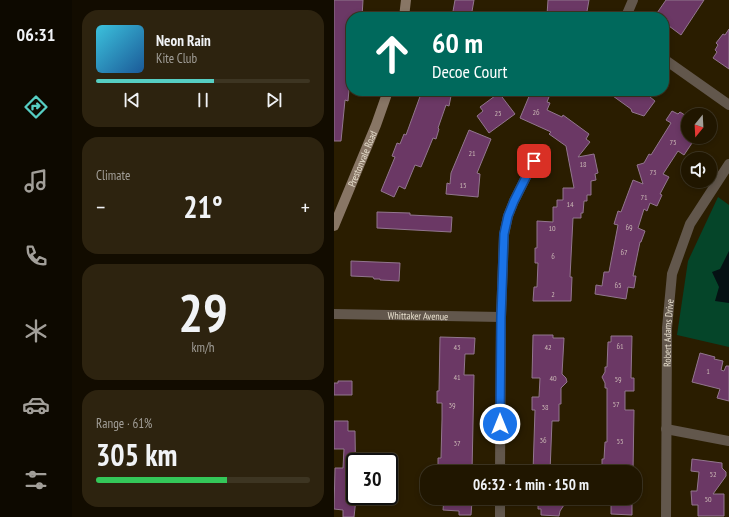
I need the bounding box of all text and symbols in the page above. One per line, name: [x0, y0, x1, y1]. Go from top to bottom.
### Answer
text: 06:31: [17, 23, 55, 46]
text: 60 m: [432, 24, 483, 61]
icon: ahead: [366, 28, 418, 80]
text: Neon Rain: [156, 31, 211, 50]
text: Kite Club: [156, 50, 197, 67]
text: Decoe Court: [432, 60, 508, 83]
icon: previous: [121, 89, 143, 111]
icon: pause: [192, 89, 214, 111]
icon: next: [263, 89, 285, 111]
icon: directions: [22, 93, 50, 121]
house number: 26: [532, 107, 540, 117]
house number: 25: [494, 108, 502, 118]
north arrow: [681, 108, 717, 144]
map controls: [681, 108, 717, 188]
street label: Prestonvale Road: [345, 129, 380, 189]
house number: 75: [669, 137, 677, 147]
pin: [517, 144, 551, 178]
house number: 21: [468, 148, 476, 158]
icon: arrive: [523, 150, 545, 172]
button: sound: [681, 152, 717, 188]
house number: 18: [579, 159, 587, 169]
icon: music: [22, 167, 50, 195]
text: Climate: [96, 167, 130, 184]
house number: 73: [649, 167, 657, 177]
house number: 15: [459, 180, 467, 190]
text: 21°: [183, 187, 223, 226]
house number: 71: [640, 192, 648, 202]
text: −: [96, 193, 105, 221]
text: +: [301, 193, 310, 221]
house number: 14: [566, 199, 574, 209]
house number: 69: [625, 222, 633, 232]
house number: 10: [548, 223, 556, 233]
icon: phone: [22, 242, 50, 270]
house number: 67: [620, 247, 628, 257]
house number: 6: [551, 251, 555, 261]
text: 29: [178, 279, 228, 346]
house number: 65: [614, 280, 622, 290]
house number: 2: [551, 289, 555, 299]
street label: Robert Adams Drive: [661, 299, 677, 367]
street label: Whittaker Avenue: [388, 309, 448, 323]
icon: climate: [22, 317, 50, 345]
text: km/h: [191, 339, 215, 356]
house number: 61: [616, 341, 624, 351]
house number: 43: [453, 342, 461, 352]
house number: 42: [544, 342, 552, 352]
house number: 1: [706, 366, 710, 376]
house number: 41: [453, 372, 461, 382]
house number: 40: [549, 373, 557, 383]
house number: 59: [614, 374, 622, 384]
icon: car: [22, 391, 50, 419]
house number: 57: [612, 399, 620, 409]
house number: 39: [448, 400, 456, 410]
house number: 38: [541, 402, 549, 412]
position arrow: [479, 403, 521, 445]
text: Range · 61%: [96, 415, 152, 432]
text: 305 km: [96, 435, 177, 474]
house number: 36: [539, 435, 547, 445]
house number: 55: [616, 436, 624, 446]
house number: 37: [453, 438, 461, 448]
speed limit sign: 30: [346, 453, 398, 505]
icon: filters: [22, 466, 50, 494]
house number: 52: [709, 469, 717, 479]
text: 06:32 · 1 min · 150 m: [473, 475, 589, 494]
house number: 50: [704, 494, 712, 504]

